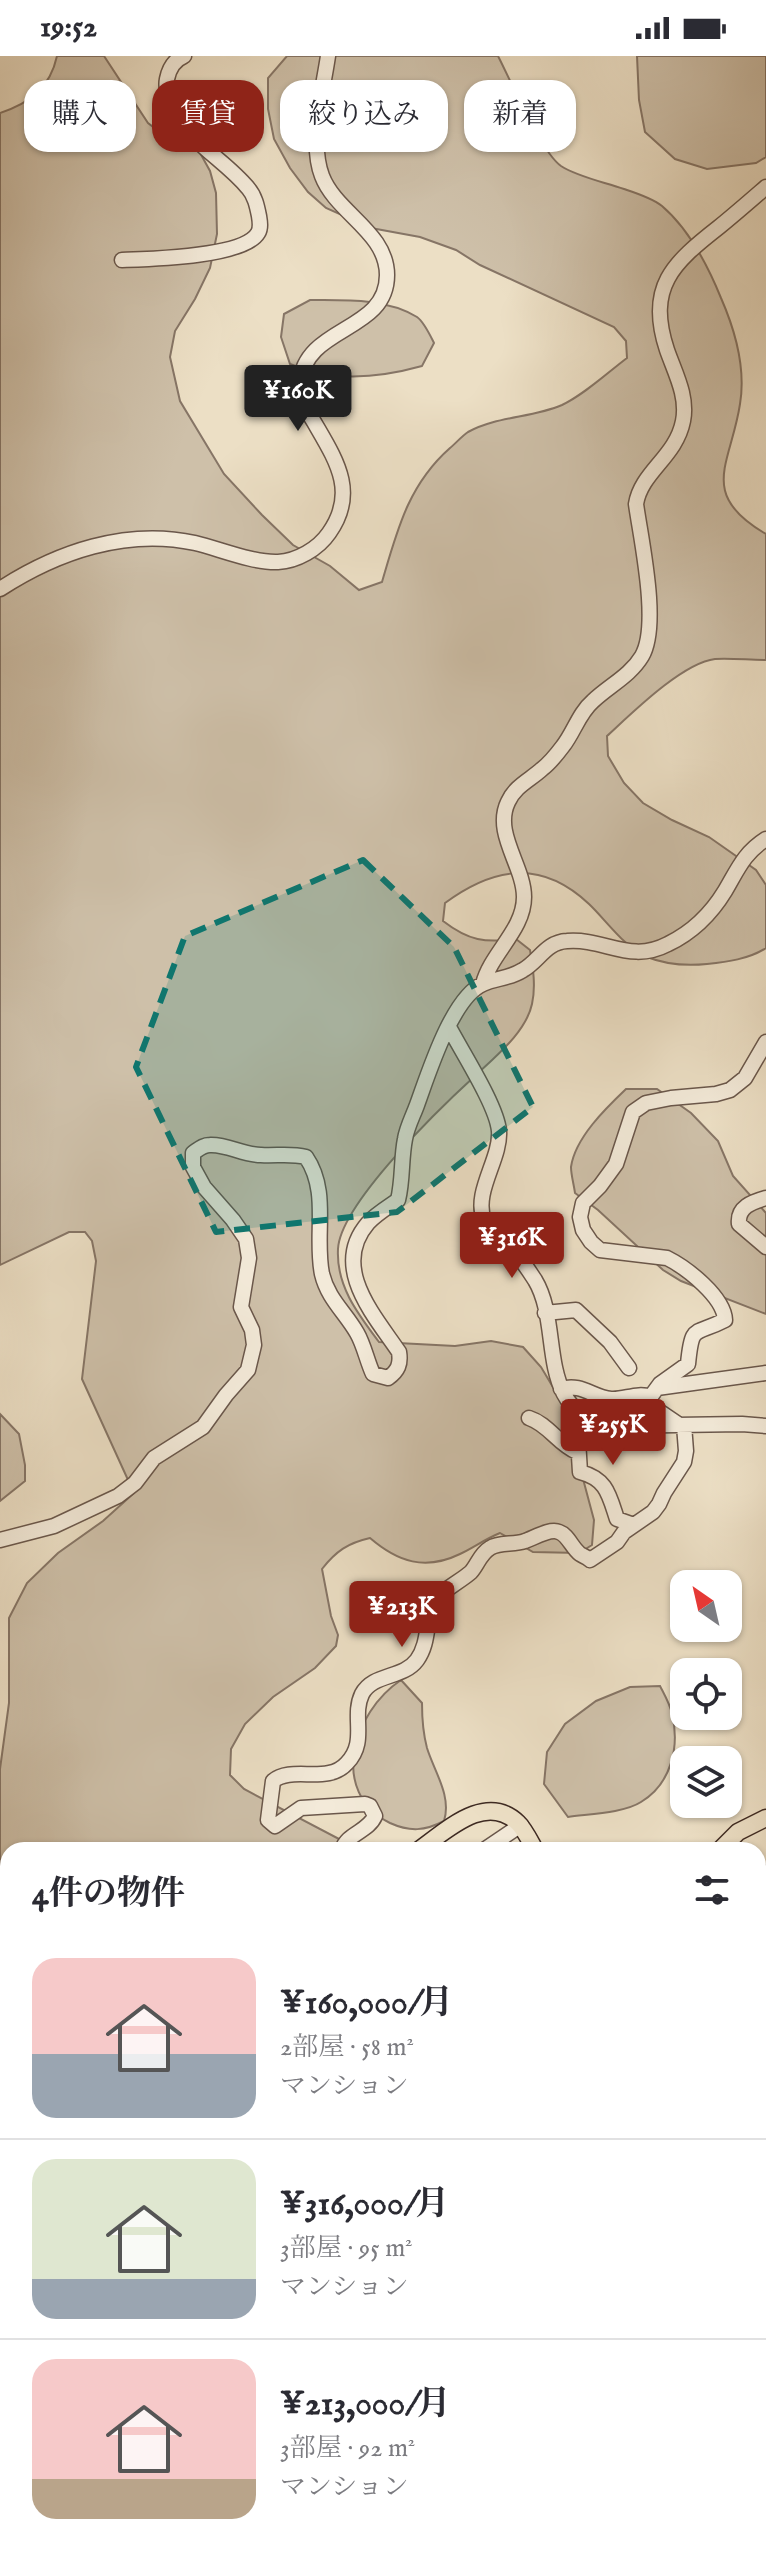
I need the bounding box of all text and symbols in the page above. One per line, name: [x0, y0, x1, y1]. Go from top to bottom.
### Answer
text: 19:52: [40, 9, 97, 47]
chip: 購入: [24, 80, 136, 152]
chip: 賃貸: [152, 80, 264, 152]
chip: 絞り込み: [280, 80, 448, 152]
chip: 新着: [464, 80, 576, 152]
pin: ¥160K: [242, 365, 354, 433]
text: ¥160K: [262, 374, 334, 407]
pin: ¥316K: [456, 1212, 568, 1280]
text: ¥316K: [478, 1221, 546, 1254]
pin: ¥255K: [557, 1399, 669, 1467]
text: ¥255K: [579, 1408, 647, 1441]
north arrow: [670, 1570, 742, 1642]
map controls: [670, 1570, 742, 1818]
pin: ¥213K: [346, 1581, 458, 1649]
text: ¥213K: [367, 1590, 437, 1623]
button: locate: [670, 1658, 742, 1730]
button: layers: [670, 1746, 742, 1818]
icon: filters: [690, 1868, 734, 1912]
text: 4件の物件: [32, 1873, 185, 1916]
text: ¥160,000/月: [280, 1982, 453, 2025]
icon: home: [96, 1990, 192, 2086]
text: 2部屋 · 58 m²: [280, 2031, 414, 2064]
text: マンション: [280, 2070, 409, 2103]
text: ¥316,000/月: [280, 2183, 449, 2226]
icon: home: [96, 2191, 192, 2287]
text: 3部屋 · 95 m²: [280, 2232, 413, 2265]
text: マンション: [280, 2271, 409, 2304]
text: ¥213,000/月: [280, 2383, 451, 2426]
icon: home: [96, 2391, 192, 2487]
text: 3部屋 · 92 m²: [280, 2432, 415, 2465]
text: マンション: [280, 2471, 409, 2504]

